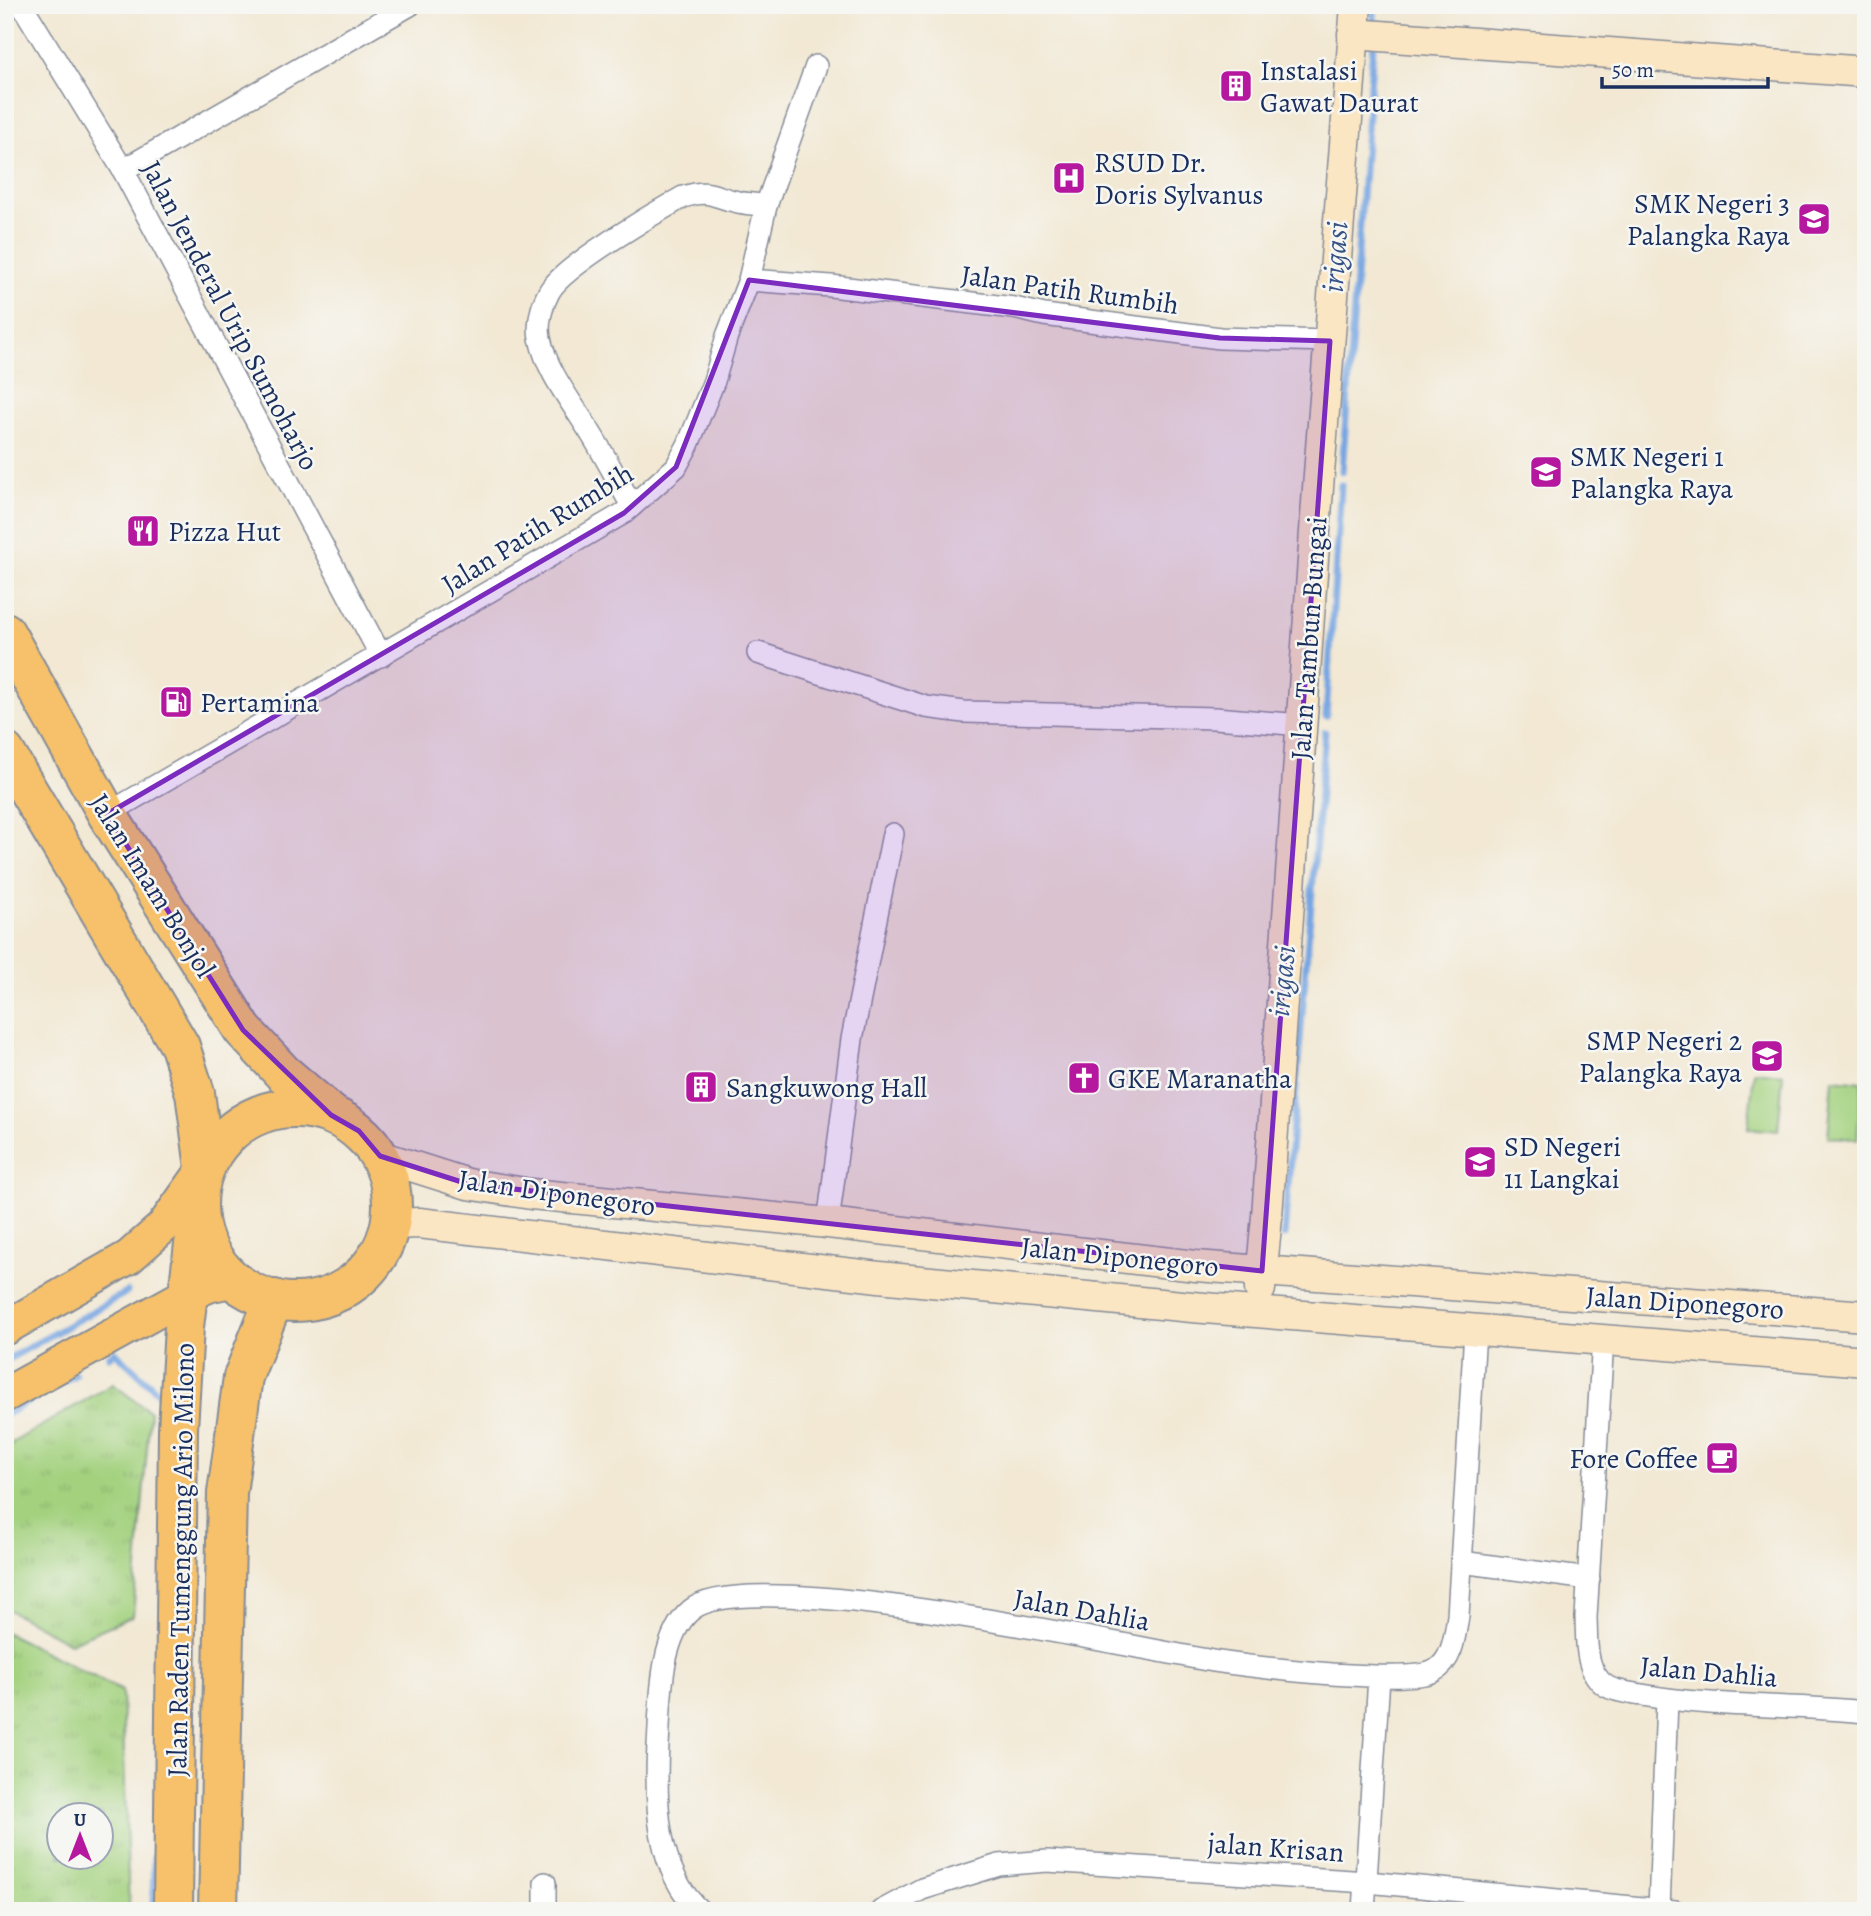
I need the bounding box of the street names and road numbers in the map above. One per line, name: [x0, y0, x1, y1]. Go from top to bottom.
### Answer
street label: Jalan Jenderal Urip Sumoharjo: [132, 154, 328, 477]
street label: Jalan Patih Rumbih: [959, 256, 1181, 324]
street label: Jalan Patih Rumbih: [434, 455, 641, 603]
street label: Jalan Tambun Bungai: [1282, 515, 1336, 761]
street label: Jalan Imam Bonjol: [80, 786, 224, 985]
street label: Jalan Diponegoro: [456, 1160, 658, 1226]
street label: Jalan Diponegoro: [1019, 1228, 1221, 1286]
street label: Jalan Diponegoro: [1585, 1277, 1785, 1329]
street label: Jalan Raden Tumenggung Ario Milono: [158, 1343, 204, 1778]
street label: Jalan Dahlia: [1011, 1579, 1153, 1641]
street label: Jalan Dahlia: [1639, 1647, 1779, 1697]
street label: jalan Krisan: [1206, 1824, 1345, 1872]

